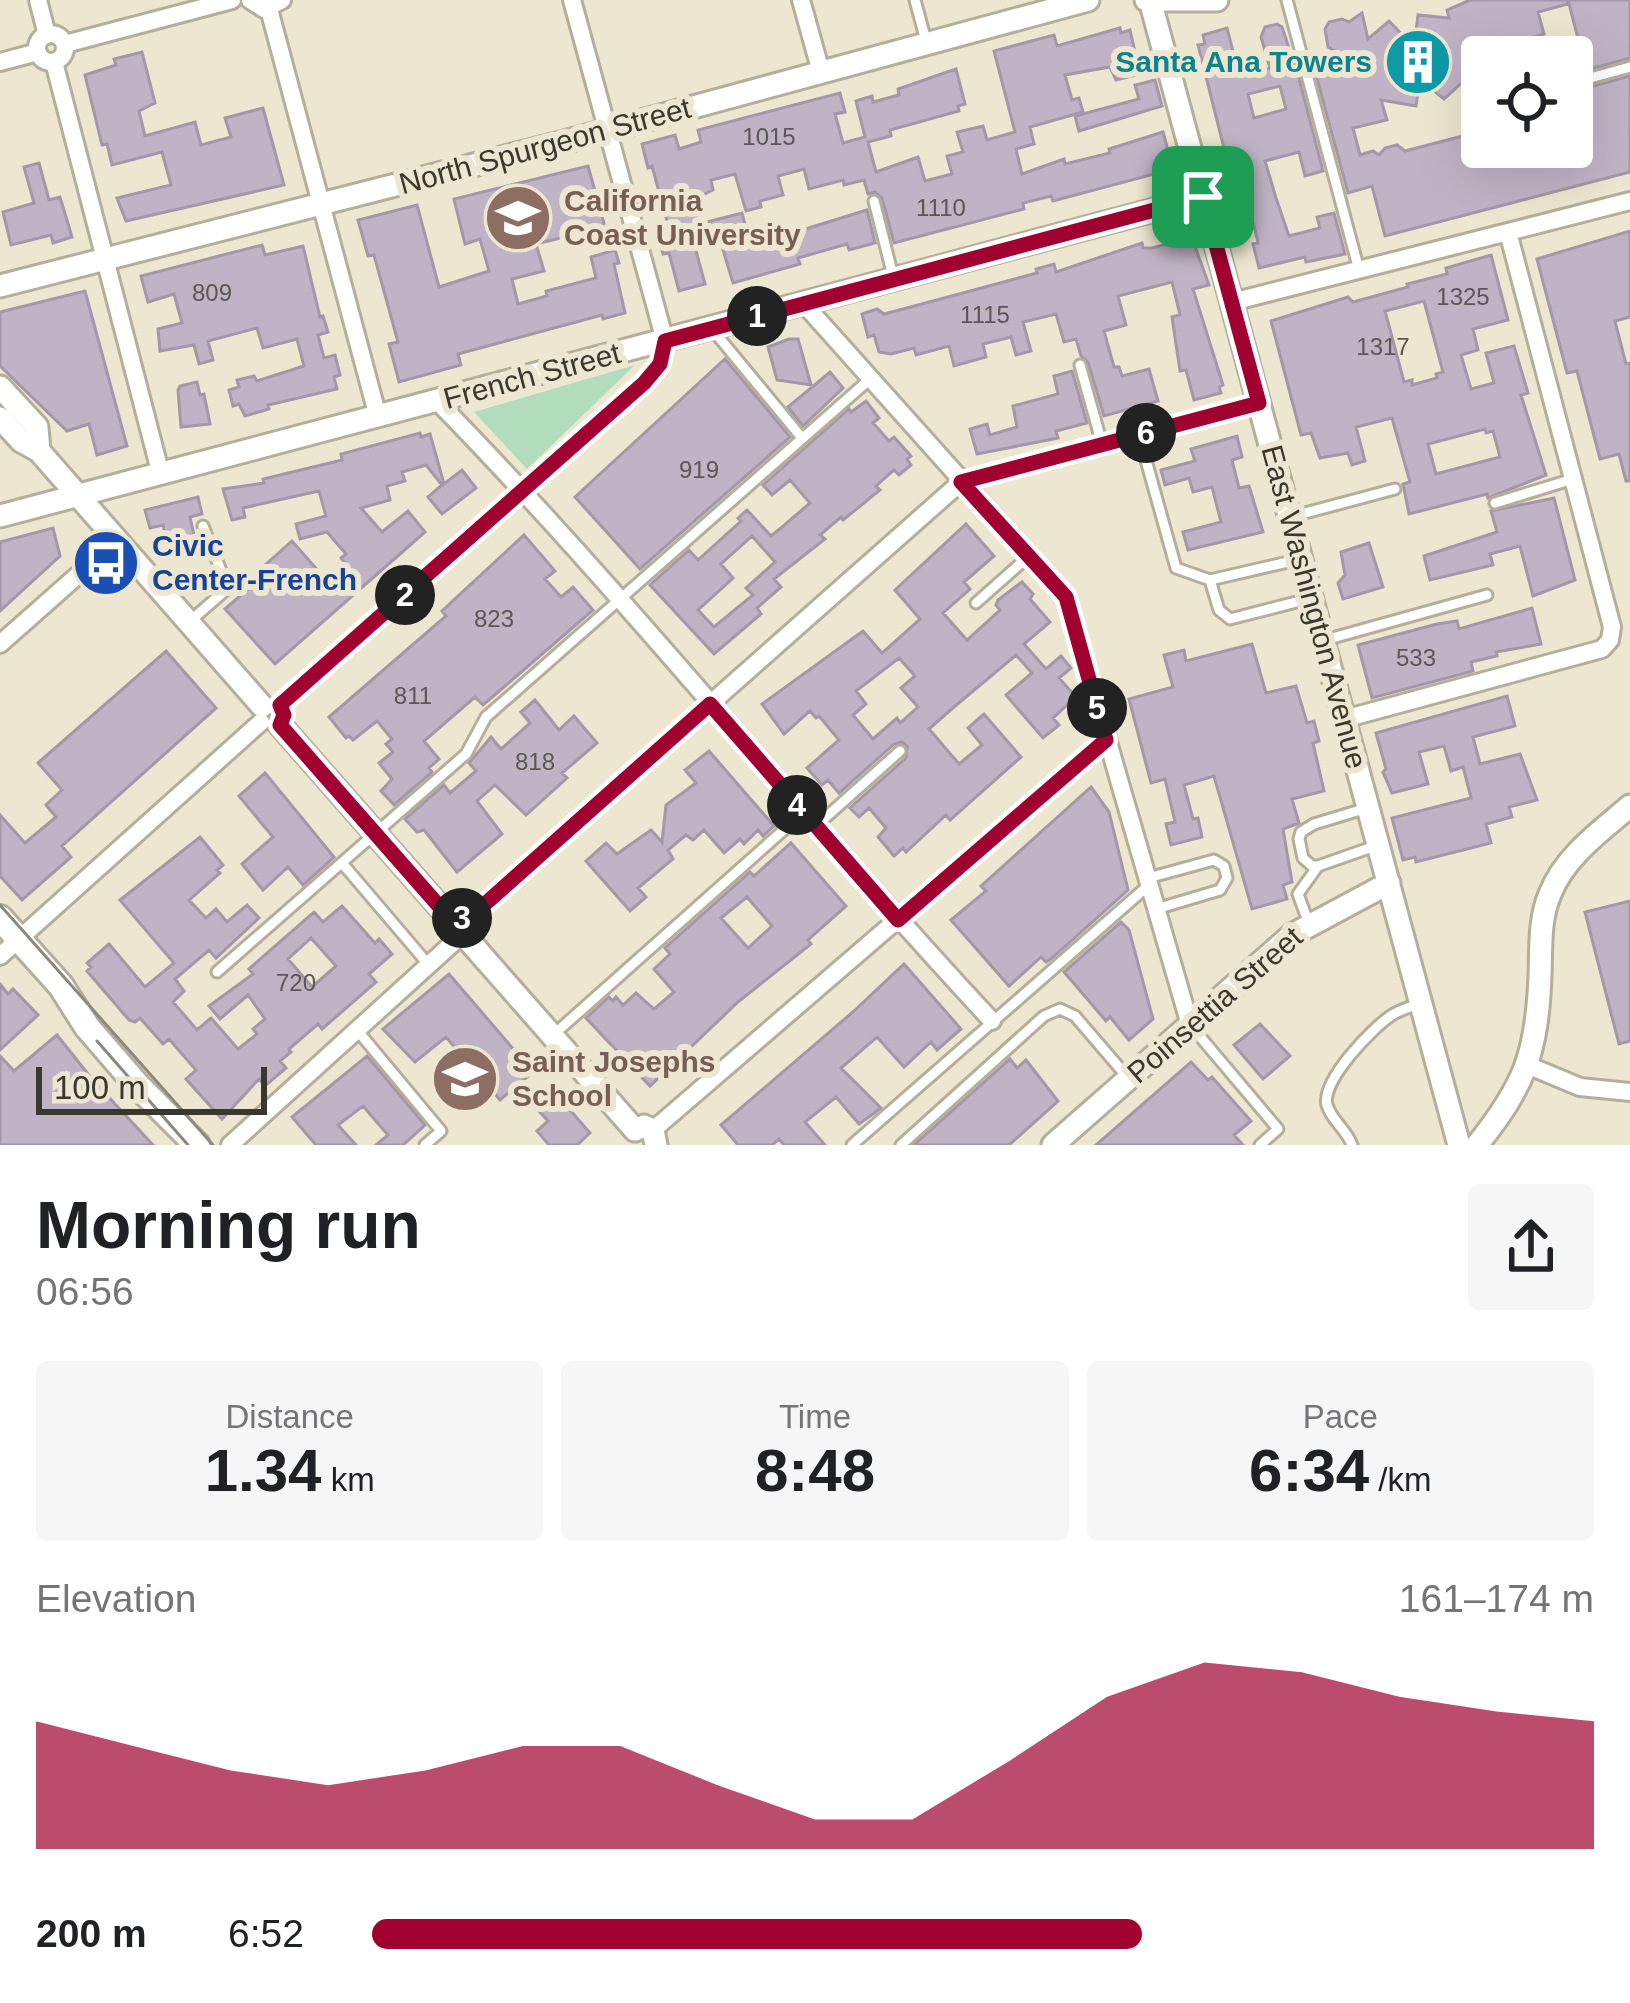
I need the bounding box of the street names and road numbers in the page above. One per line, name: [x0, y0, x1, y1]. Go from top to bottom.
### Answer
street label: North Spurgeon Street: [396, 91, 695, 200]
street label: French Street: [440, 336, 625, 415]
street label: East Washington Avenue: [1255, 442, 1374, 772]
street label: Poinsettia Street: [1121, 920, 1309, 1089]

